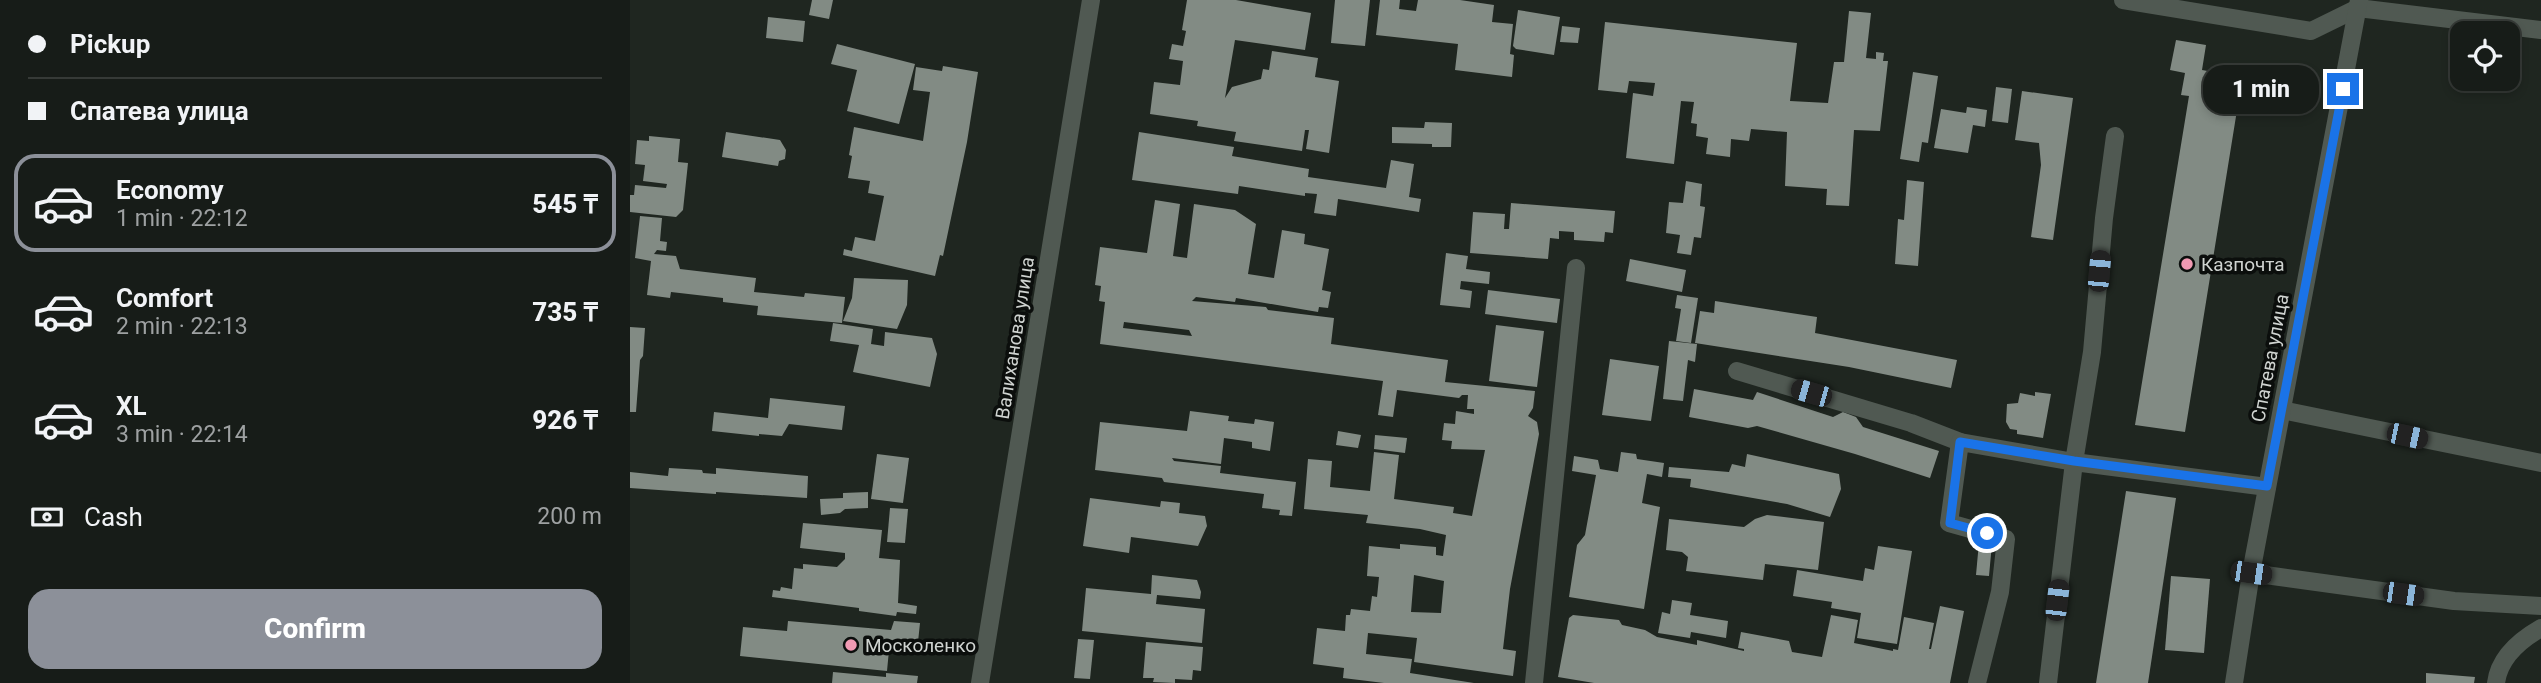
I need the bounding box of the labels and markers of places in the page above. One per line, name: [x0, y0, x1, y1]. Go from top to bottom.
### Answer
place label: Казпочта: [2201, 253, 2285, 276]
marker: Казпочта: [2179, 256, 2195, 272]
place label: Москоленко: [865, 634, 976, 657]
marker: Москоленко: [843, 637, 859, 653]

